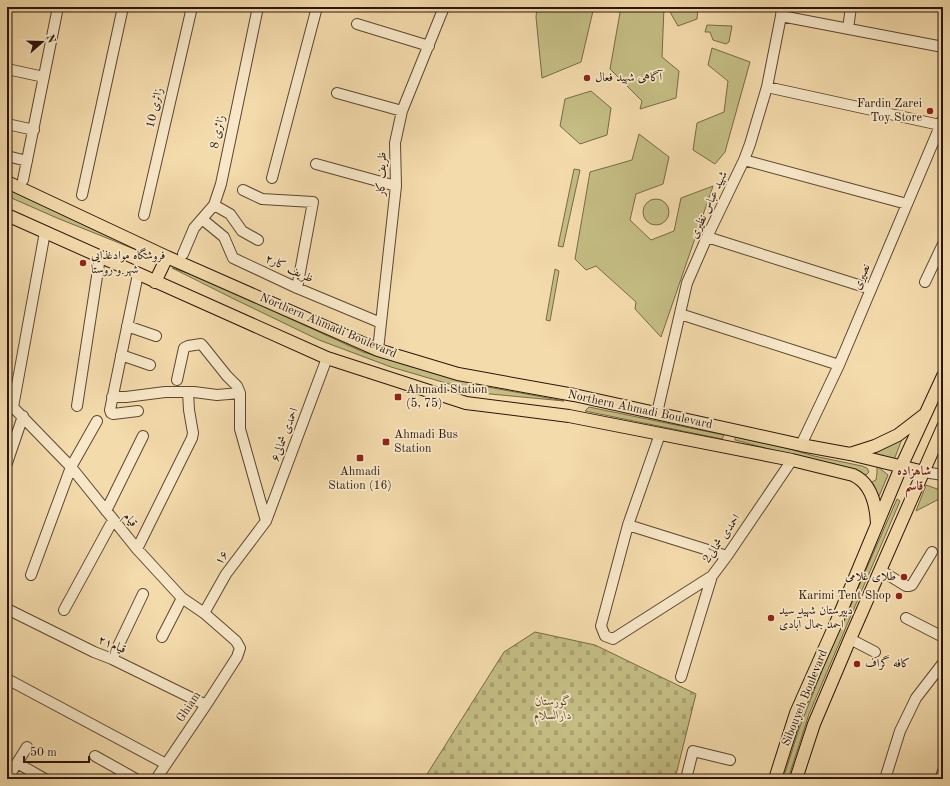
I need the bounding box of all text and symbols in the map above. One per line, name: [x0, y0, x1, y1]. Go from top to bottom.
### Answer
north arrow: [22, 22, 62, 62]
text: N: [43, 33, 57, 45]
place label: آگاهی شهید فعال: [595, 69, 663, 85]
marker: آگاهی شهید فعال: [582, 73, 592, 83]
street label: 10 زائری: [145, 87, 165, 129]
place label: Fardin Zarei Toy Store: [857, 98, 922, 124]
marker: Fardin Zarei Toy Store: [925, 106, 935, 116]
street label: 8 زائری: [209, 114, 227, 150]
street label: ظریف کار: [374, 151, 390, 197]
street label: شهید عباس نظیری: [688, 169, 731, 241]
place label: فروشگاه موادغذایی شهر و روستا: [91, 247, 165, 277]
street label: ۲ظریف کار: [263, 252, 315, 286]
marker: فروشگاه موادغذایی شهر و روستا: [78, 258, 88, 268]
street label: نصیری: [851, 262, 873, 292]
street label: Northern Ahmadi Boulevard: [258, 292, 398, 360]
place label: Ahmadi Station (5, 75): [406, 384, 488, 410]
street label: Northern Ahmadi Boulevard: [567, 389, 713, 431]
marker: Ahmadi Station (5, 75): [393, 392, 403, 402]
street label: احمدی شمالی۶: [269, 406, 301, 463]
place label: Ahmadi Bus Station: [394, 429, 458, 455]
marker: Ahmadi Bus Station: [381, 437, 391, 447]
marker: Ahmadi Station (16): [355, 453, 365, 463]
district label: شاهزاده قاسم: [897, 464, 931, 499]
place label: Ahmadi Station (16): [328, 466, 392, 492]
street label: قیام: [118, 511, 139, 532]
street label: 2احمدی شمالی: [701, 512, 743, 565]
street label: ۱۶: [213, 549, 231, 567]
place label: طلای غلامی: [845, 571, 896, 583]
marker: طلای غلامی: [899, 572, 909, 582]
place label: Karimi Tent Shop: [798, 590, 891, 602]
marker: Karimi Tent Shop: [894, 591, 904, 601]
place label: دبیرستان شهید سید احمد جمال آبادی: [779, 605, 853, 631]
marker: دبیرستان شهید سید احمد جمال آبادی: [766, 613, 776, 623]
street label: قیام۲۱: [95, 634, 128, 660]
street label: Sibouyeh Boulevard: [780, 648, 830, 748]
place label: کافه گراف: [865, 655, 910, 671]
marker: کافه گراف: [852, 659, 862, 669]
street label: Ghiam: [175, 689, 204, 724]
park label: گورستان دارالسلام: [534, 694, 572, 726]
scale bar: [24, 738, 89, 764]
text: 50 m: [30, 746, 57, 759]

